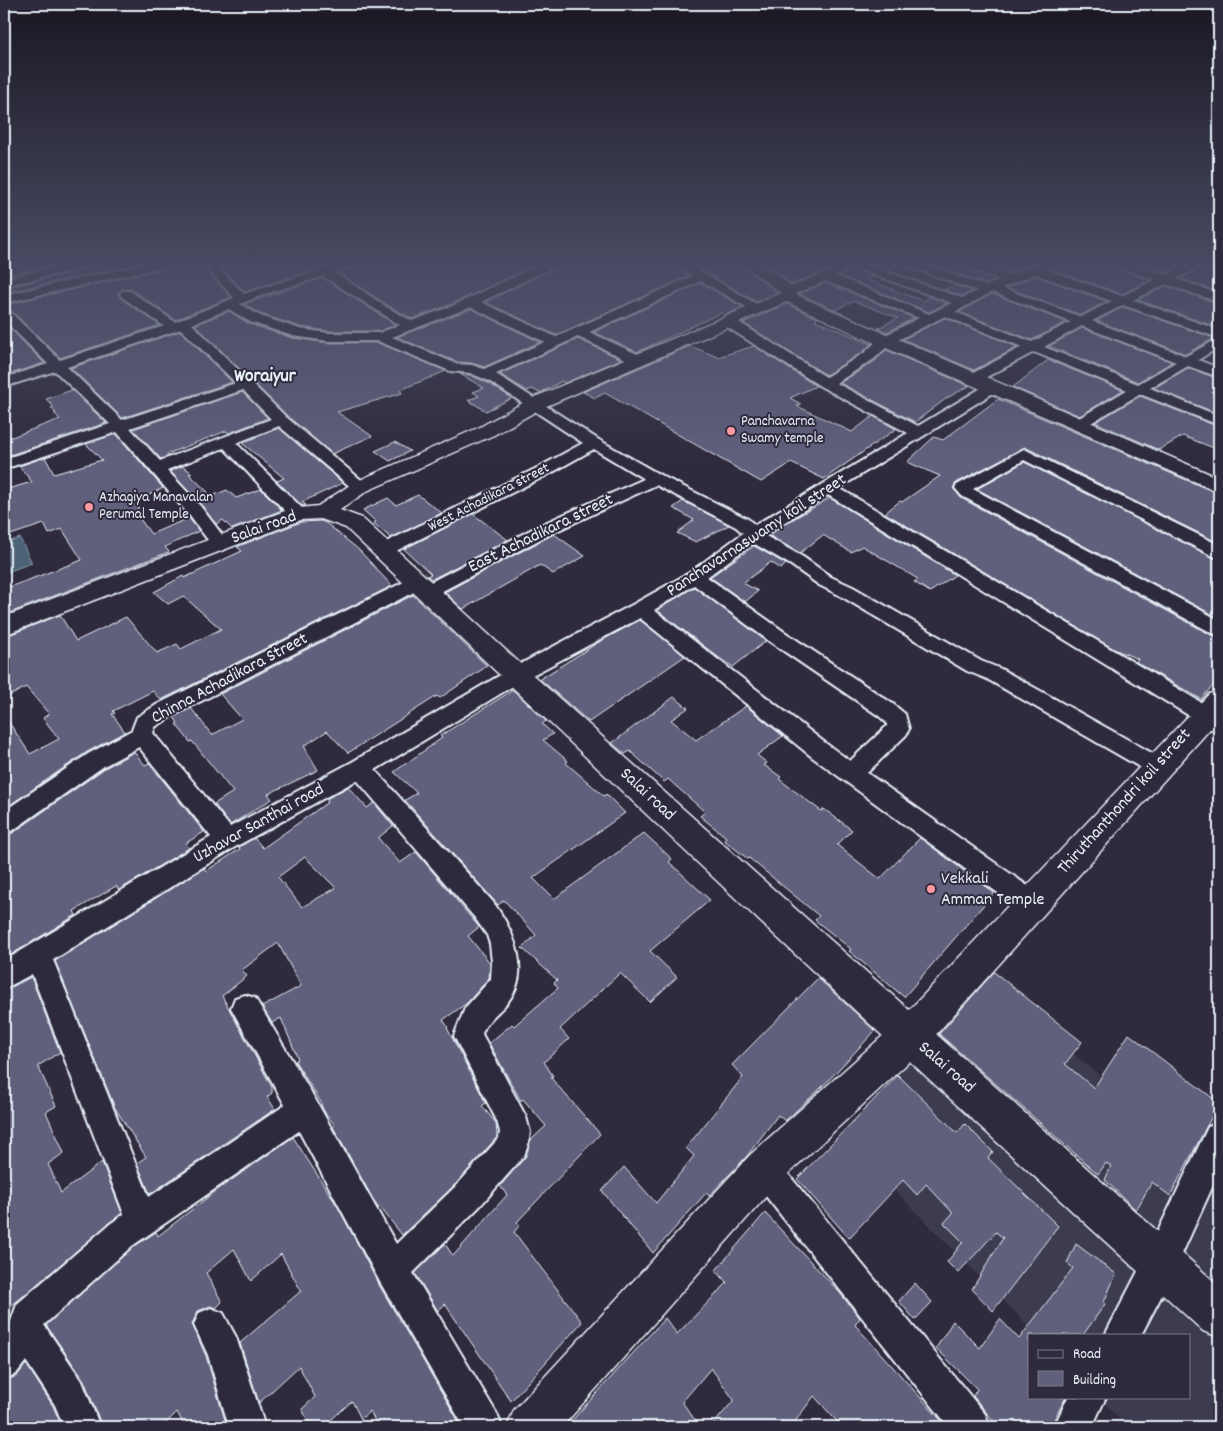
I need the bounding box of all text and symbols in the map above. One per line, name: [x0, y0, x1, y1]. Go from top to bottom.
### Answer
district label: Woraiyur: [234, 364, 297, 391]
place label: Panchavarna Swamy temple: [741, 411, 824, 450]
marker: Panchavarna Swamy temple: [725, 425, 737, 437]
street label: West Achadikara street: [424, 458, 554, 538]
street label: Panchavarnaswamy koil street: [662, 468, 852, 604]
place label: Azhagiya Manavalan Perumal Temple: [99, 487, 213, 526]
street label: East Achadikara street: [464, 488, 618, 580]
marker: Azhagiya Manavalan Perumal Temple: [83, 501, 95, 513]
street label: Salai road: [228, 505, 300, 551]
street label: Chinna Achadikara Street: [147, 627, 313, 731]
street label: Thiruthanthondri koil street: [1052, 723, 1198, 881]
street label: Salai road: [614, 763, 680, 827]
street label: Uzhavar Santhai road: [189, 778, 329, 870]
place label: Vekkali Amman Temple: [941, 867, 1045, 913]
marker: Vekkali Amman Temple: [925, 883, 937, 895]
street label: Salai road: [912, 1036, 980, 1100]
legend: [1028, 1334, 1190, 1398]
text: Road: [1073, 1344, 1101, 1366]
text: Building: [1073, 1370, 1116, 1392]

